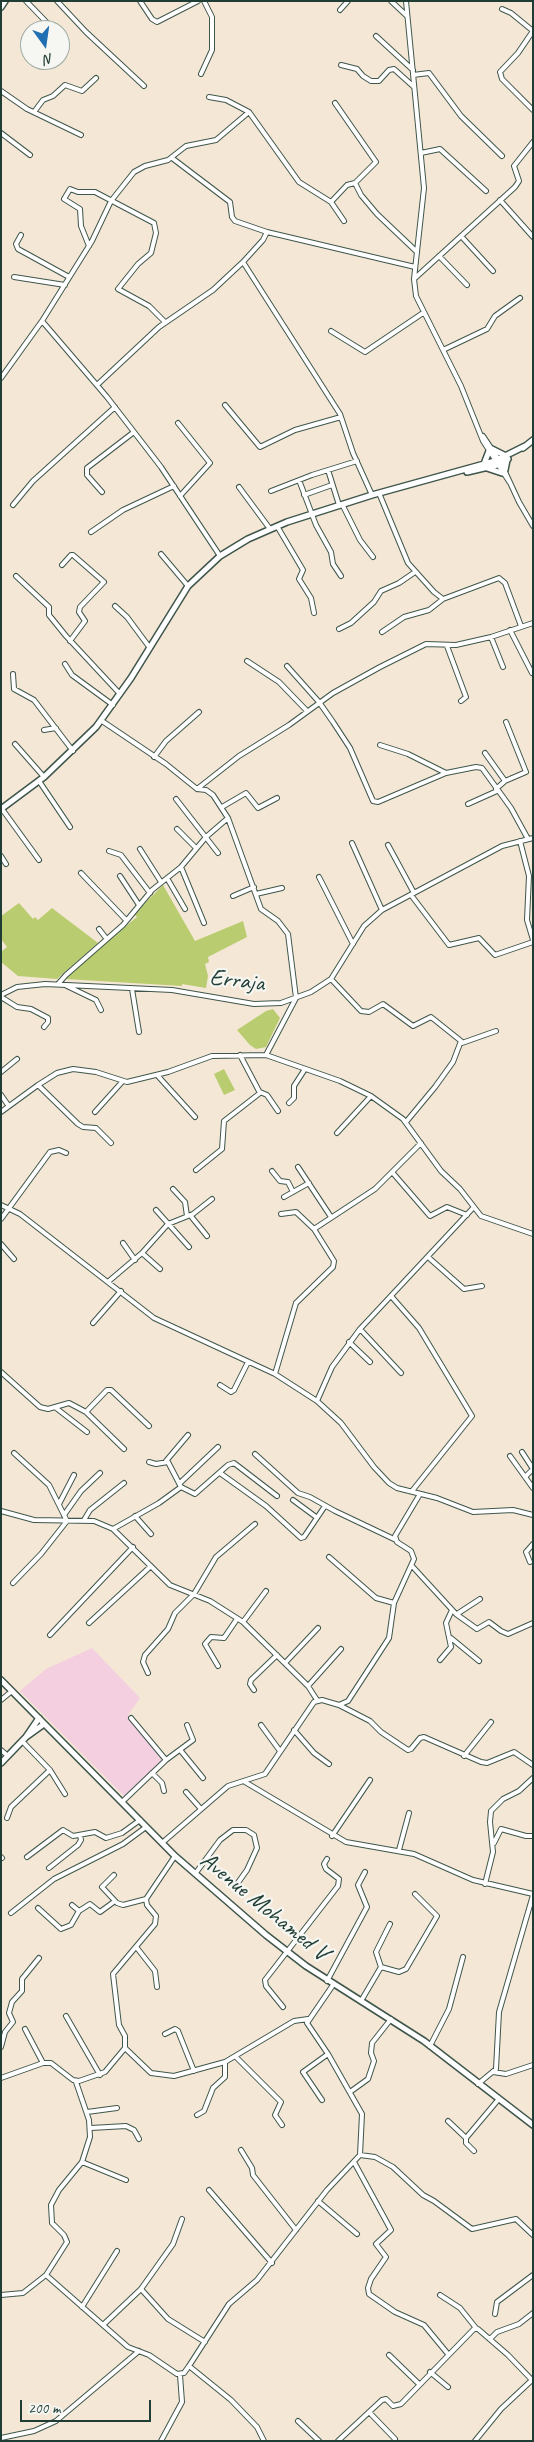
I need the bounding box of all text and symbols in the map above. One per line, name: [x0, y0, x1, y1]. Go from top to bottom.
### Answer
north arrow: [20, 20, 70, 70]
text: N: [42, 50, 55, 68]
street label: Erraja: [208, 963, 266, 999]
street label: Avenue Mohamed V: [194, 1846, 334, 1968]
scale bar: [22, 2390, 154, 2422]
text: 200 m: [28, 2399, 60, 2418]

